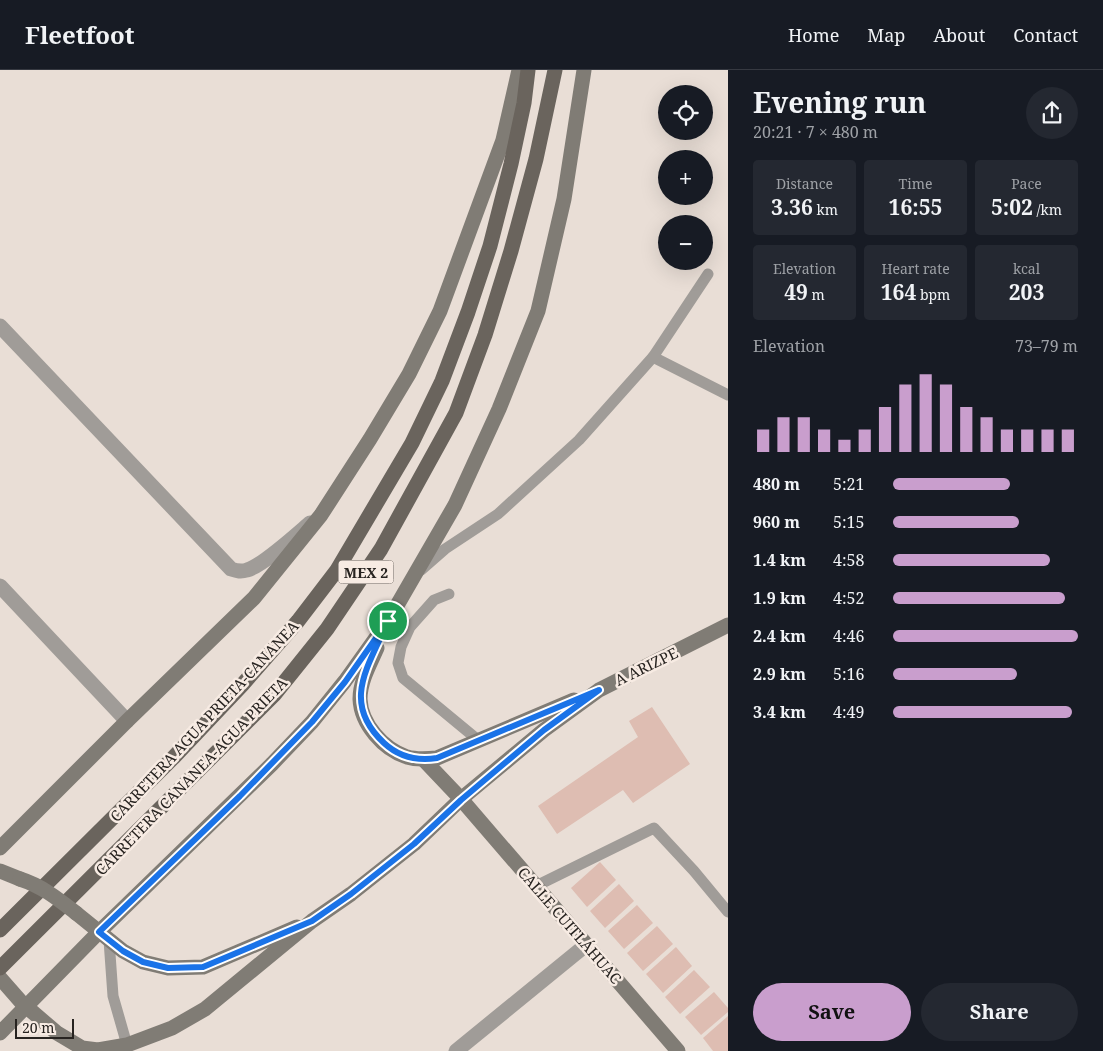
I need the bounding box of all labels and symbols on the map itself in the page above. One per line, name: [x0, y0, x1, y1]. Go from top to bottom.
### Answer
road number: MEX 2: [338, 561, 394, 584]
pin: [367, 600, 409, 642]
street label: CARRETERA AGUA PRIETA-CANANEA: [105, 616, 303, 826]
street label: A ARIZPE: [611, 642, 681, 690]
street label: CARRETERA CANANEA-AGUA PRIETA: [91, 672, 292, 879]
street label: CALLE CUITLÁHUAC: [514, 863, 626, 987]
scale bar: [15, 1016, 74, 1039]

